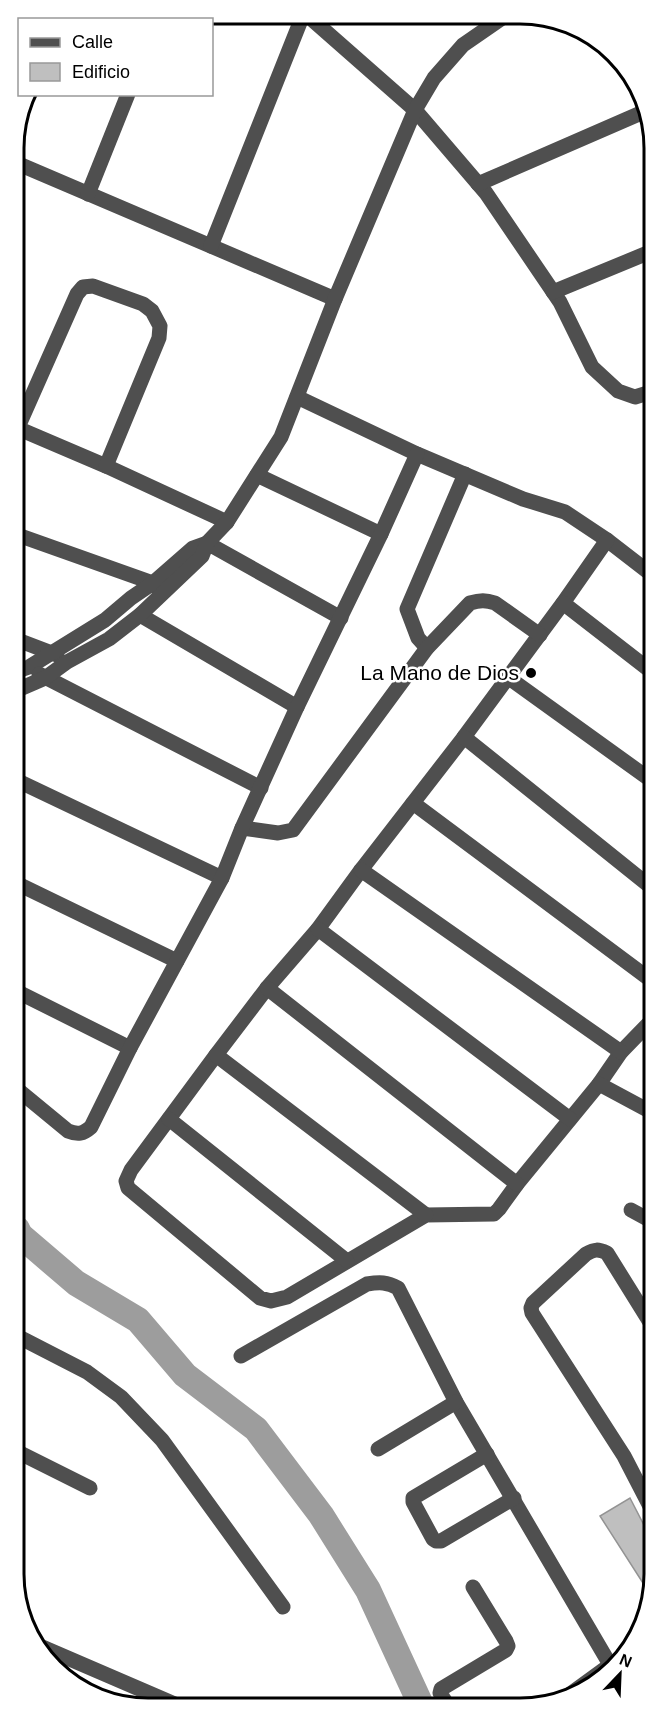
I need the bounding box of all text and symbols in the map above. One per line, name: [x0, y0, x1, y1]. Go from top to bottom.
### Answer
legend: [18, 18, 213, 96]
text: Calle: [72, 32, 113, 52]
text: Edificio: [72, 62, 130, 82]
place label: La Mano de Dios: [360, 661, 519, 684]
marker: La Mano de Dios: [524, 666, 538, 680]
north arrow: [590, 1644, 650, 1704]
text: N: [617, 1651, 634, 1671]

